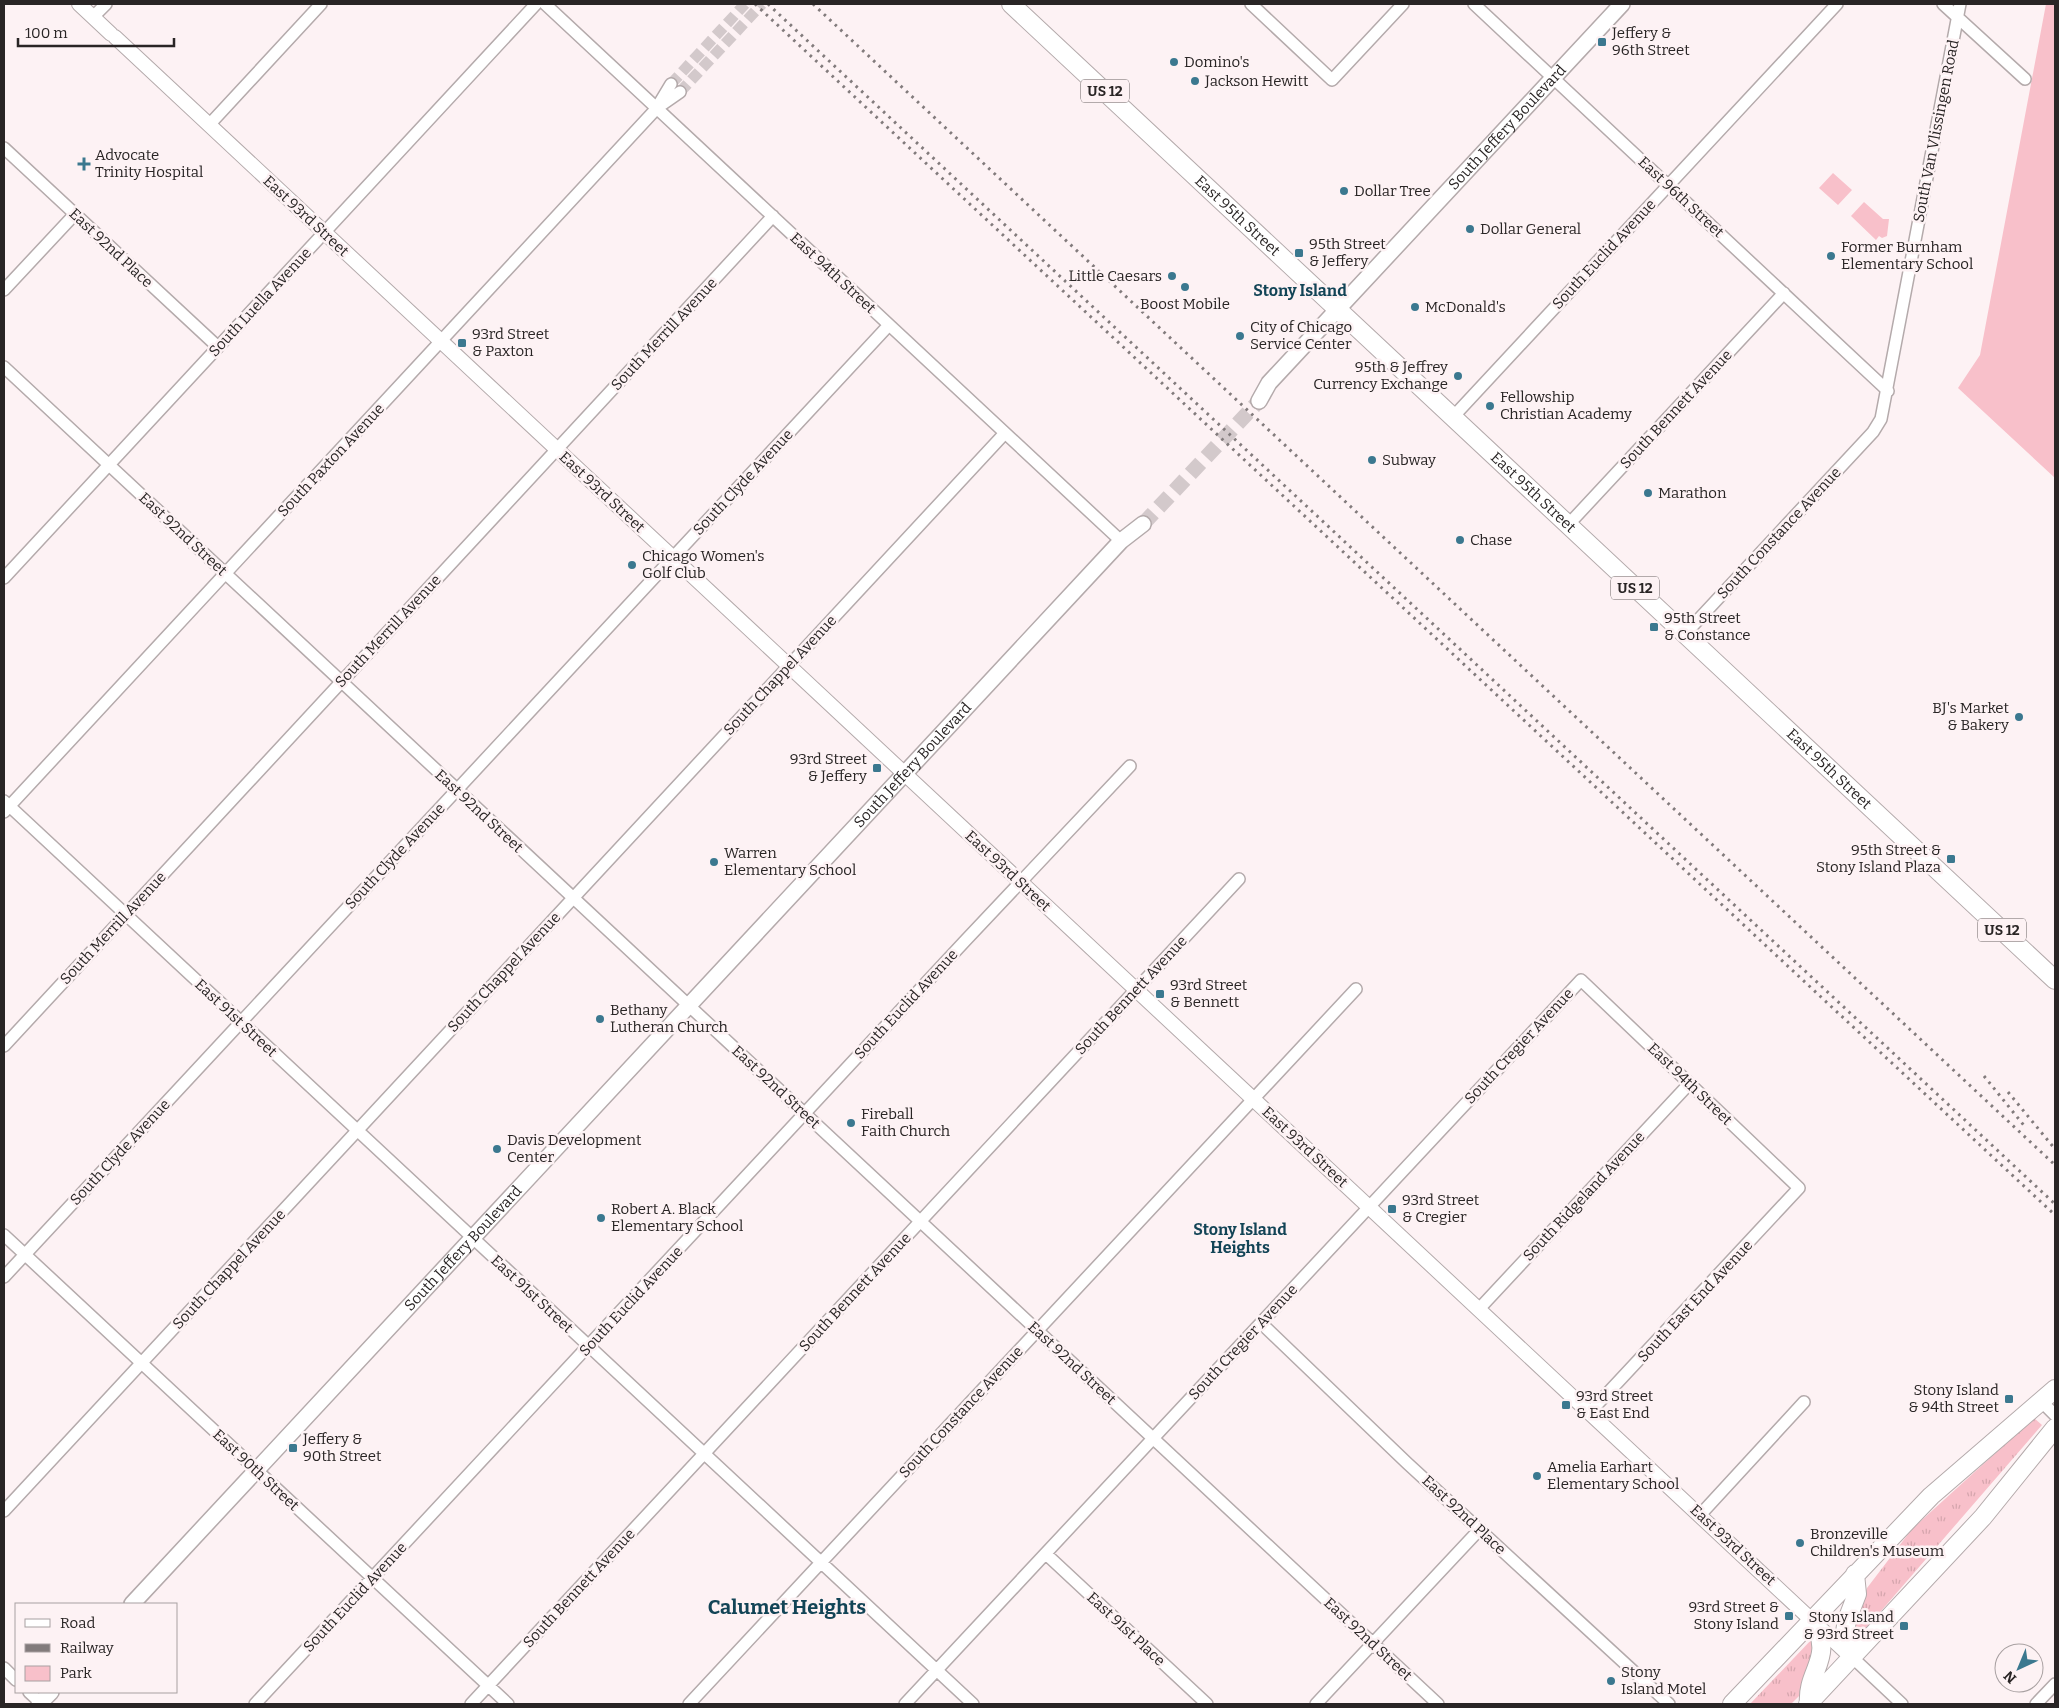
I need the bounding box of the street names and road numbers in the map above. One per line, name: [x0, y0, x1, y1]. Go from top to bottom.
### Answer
street label: South Van Vlissingen Road: [1909, 38, 1963, 224]
street label: South Jeffery Boulevard: [1445, 61, 1570, 194]
road number: US 12: [1081, 80, 1129, 102]
street label: East 96th Street: [1634, 153, 1728, 242]
street label: East 93rd Street: [260, 172, 353, 261]
street label: East 95th Street: [1191, 172, 1284, 260]
street label: South Euclid Avenue: [1548, 195, 1660, 313]
street label: East 92nd Place: [65, 205, 157, 291]
street label: East 94th Street: [787, 229, 880, 318]
street label: South Luella Avenue: [205, 244, 315, 360]
street label: South Merrill Avenue: [607, 274, 721, 394]
street label: South Bennett Avenue: [1616, 346, 1736, 472]
street label: South Paxton Avenue: [274, 400, 388, 520]
street label: South Clyde Avenue: [689, 425, 797, 539]
street label: East 93rd Street: [556, 448, 649, 537]
street label: East 95th Street: [1487, 448, 1580, 537]
street label: South Constance Avenue: [1713, 464, 1845, 602]
street label: East 92nd Street: [135, 489, 231, 580]
street label: South Merrill Avenue: [331, 571, 445, 691]
road number: US 12: [1611, 576, 1659, 600]
street label: South Chappel Avenue: [720, 611, 840, 739]
street label: South Jeffery Boulevard: [850, 699, 975, 831]
street label: East 95th Street: [1783, 725, 1876, 813]
street label: East 92nd Street: [431, 766, 527, 857]
street label: South Clyde Avenue: [341, 799, 449, 913]
street label: East 93rd Street: [962, 827, 1055, 916]
street label: South Merrill Avenue: [56, 868, 170, 988]
street label: South Chappel Avenue: [444, 908, 564, 1036]
road number: US 12: [1978, 918, 2026, 942]
street label: South Bennett Avenue: [1071, 932, 1191, 1058]
street label: South Euclid Avenue: [850, 945, 962, 1063]
street label: East 91st Street: [191, 975, 281, 1061]
street label: South Cregier Avenue: [1461, 985, 1577, 1107]
street label: East 94th Street: [1644, 1039, 1736, 1129]
street label: East 92nd Street: [728, 1042, 824, 1133]
street label: South Clyde Avenue: [66, 1095, 174, 1209]
street label: East 93rd Street: [1259, 1103, 1352, 1192]
street label: South Ridgeland Avenue: [1519, 1128, 1649, 1264]
street label: South Jeffery Boulevard: [401, 1182, 526, 1314]
street label: South Chappel Avenue: [169, 1205, 289, 1333]
street label: South Bennett Avenue: [795, 1229, 915, 1355]
street label: South East End Avenue: [1634, 1236, 1756, 1366]
street label: South Euclid Avenue: [575, 1242, 687, 1360]
street label: East 91st Street: [487, 1251, 577, 1337]
street label: South Cregier Avenue: [1185, 1281, 1301, 1403]
street label: East 92nd Street: [1024, 1318, 1120, 1409]
street label: South Constance Avenue: [895, 1343, 1027, 1481]
street label: East 90th Street: [209, 1425, 303, 1515]
street label: East 92nd Place: [1418, 1472, 1510, 1558]
street label: East 93rd Street: [1687, 1501, 1780, 1590]
street label: South Bennett Avenue: [519, 1525, 639, 1651]
street label: South Euclid Avenue: [299, 1538, 411, 1656]
street label: East 91st Place: [1083, 1588, 1169, 1670]
street label: East 92nd Street: [1320, 1594, 1416, 1685]

